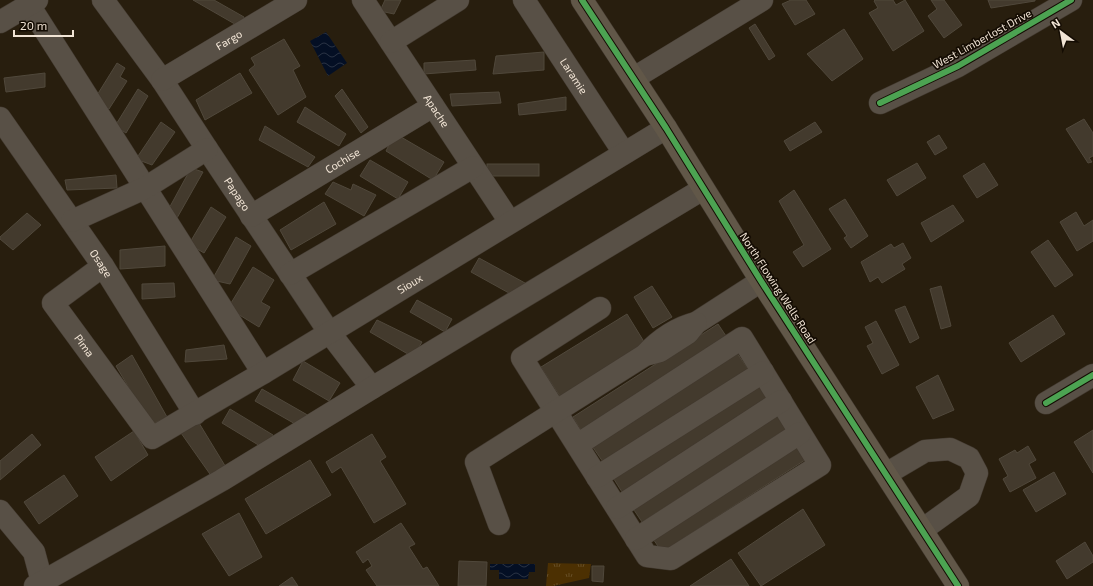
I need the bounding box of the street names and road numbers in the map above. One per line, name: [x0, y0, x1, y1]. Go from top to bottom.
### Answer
street label: West Limberlost Drive: [930, 6, 1033, 71]
street label: Fargo: [213, 27, 244, 52]
street label: Laramie: [558, 55, 591, 96]
street label: Apache: [421, 92, 453, 130]
street label: Cochise: [322, 145, 362, 176]
street label: Papago: [222, 175, 253, 213]
street label: North Flowing Wells Road: [738, 230, 819, 346]
street label: Osage: [87, 247, 115, 280]
street label: Sioux: [394, 271, 425, 296]
street label: Pima: [72, 331, 97, 359]

